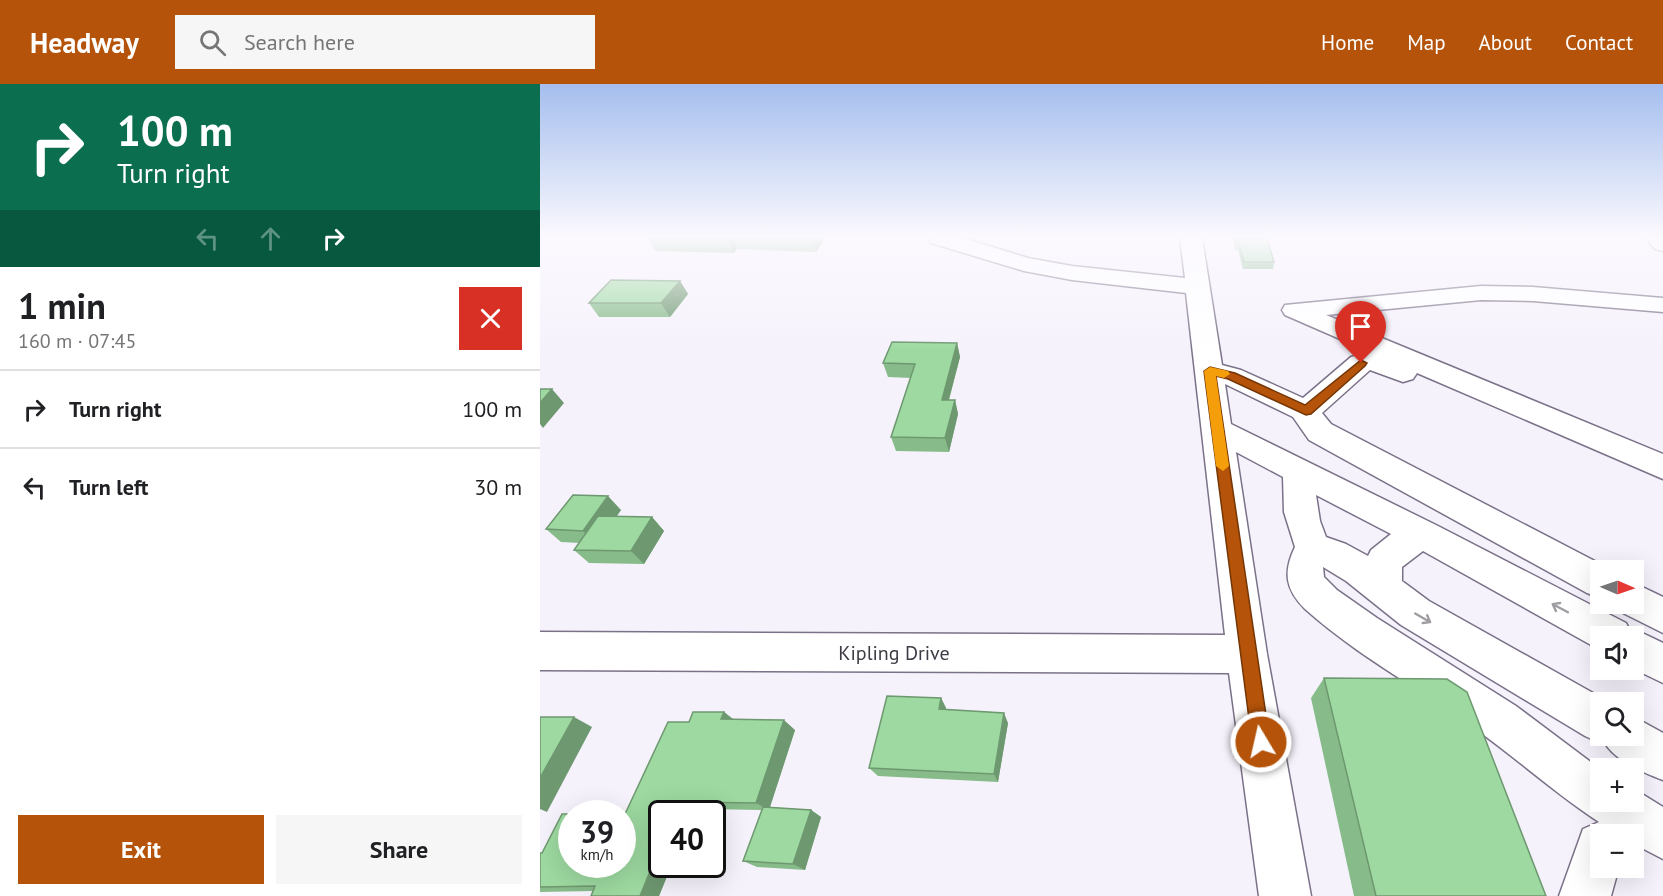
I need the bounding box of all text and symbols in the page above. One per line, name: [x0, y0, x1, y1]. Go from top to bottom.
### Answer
search box: [175, 15, 595, 69]
text: Headway: [30, 24, 139, 61]
icon: search: [196, 26, 229, 59]
text: Search here: [244, 28, 355, 56]
text: Home: [1321, 29, 1374, 56]
text: Map: [1407, 29, 1446, 56]
text: About: [1479, 29, 1532, 56]
text: Contact: [1565, 29, 1633, 56]
text: 100 m: [117, 103, 233, 158]
icon: right: [18, 108, 96, 186]
text: Turn right: [117, 156, 230, 190]
icon: left: [191, 222, 224, 255]
icon: ahead: [254, 222, 287, 255]
icon: right: [317, 222, 350, 255]
text: 1 min: [18, 282, 106, 329]
button: close: [459, 287, 522, 350]
pin: [1335, 301, 1386, 363]
icon: arrive: [1344, 310, 1377, 343]
text: 160 m · 07:45: [18, 328, 136, 354]
icon: right: [18, 393, 51, 426]
text: Turn right: [69, 395, 161, 423]
text: 100 m: [462, 395, 522, 423]
icon: left: [18, 471, 51, 504]
text: Turn left: [69, 473, 149, 501]
text: 30 m: [474, 473, 522, 501]
north arrow: [1590, 560, 1644, 614]
map controls: [1590, 560, 1644, 878]
one-way arrow: [1552, 602, 1570, 613]
one-way arrow: [1414, 613, 1431, 625]
button: sound: [1590, 626, 1644, 680]
street label: Kipling Drive: [838, 640, 950, 666]
button: search: [1590, 692, 1644, 746]
position arrow: [1229, 710, 1293, 774]
button: +: [1590, 758, 1644, 812]
speed limit sign: 40: [648, 800, 726, 878]
text: 39: [580, 812, 614, 851]
button: Exit: [18, 815, 264, 884]
button: Share: [276, 815, 522, 884]
button: −: [1590, 824, 1644, 878]
text: km/h: [581, 845, 613, 864]

